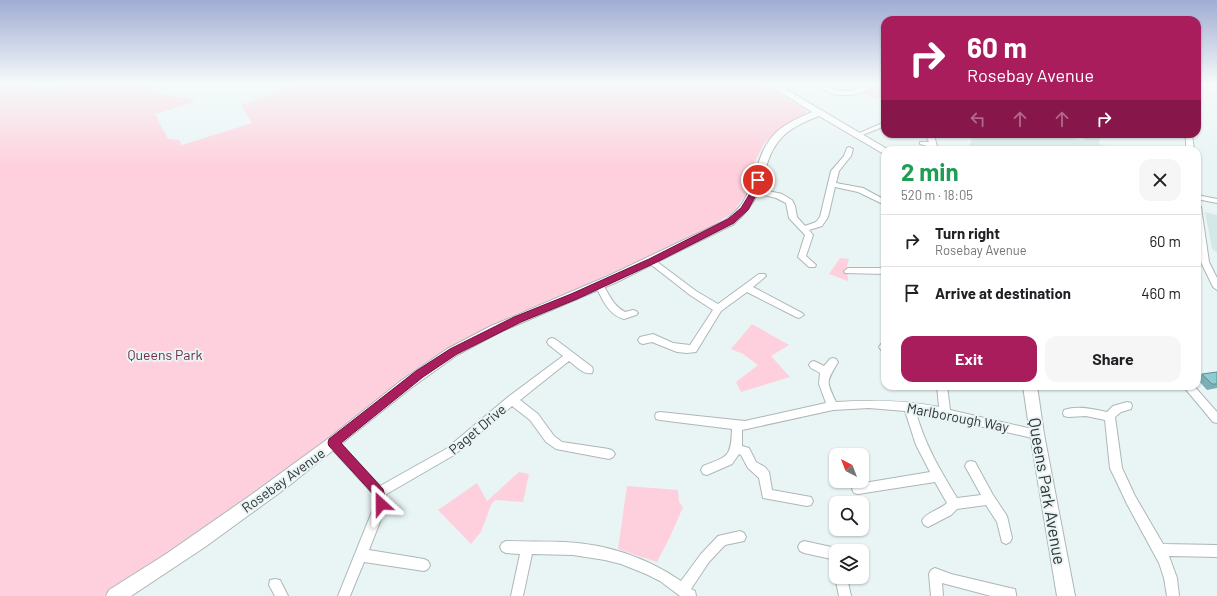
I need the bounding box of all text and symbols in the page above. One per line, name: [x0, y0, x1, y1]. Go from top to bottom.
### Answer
text: 60 m: [967, 30, 1027, 64]
icon: right: [901, 32, 953, 84]
text: Rosebay Avenue: [967, 64, 1094, 86]
icon: left: [967, 108, 989, 130]
icon: ahead: [1009, 108, 1031, 130]
icon: ahead: [1051, 108, 1073, 130]
icon: right: [1093, 108, 1115, 130]
text: 2 min: [901, 157, 959, 186]
button: close: [1139, 159, 1181, 201]
pin: [741, 163, 775, 197]
icon: arrive: [747, 169, 769, 191]
text: 520 m · 18:05: [901, 187, 973, 203]
text: Turn right: [935, 224, 1000, 242]
icon: right: [901, 230, 923, 252]
text: 60 m: [1149, 232, 1181, 250]
text: Rosebay Avenue: [935, 242, 1027, 258]
icon: arrive: [901, 282, 923, 304]
text: Arrive at destination: [935, 284, 1071, 302]
text: 460 m: [1141, 284, 1181, 302]
button: Exit: [901, 336, 1037, 382]
button: Share: [1045, 336, 1181, 382]
park label: Queens Park: [127, 346, 203, 363]
street label: Marlborough Way: [905, 399, 1011, 435]
street label: Paget Drive: [445, 400, 509, 458]
street label: Queens Park Avenue: [1025, 416, 1071, 566]
street label: Rosebay Avenue: [238, 444, 328, 516]
north arrow: [829, 448, 869, 488]
map controls: [829, 448, 869, 584]
position arrow: [360, 483, 402, 525]
button: search: [829, 496, 869, 536]
button: layers: [829, 544, 869, 584]

